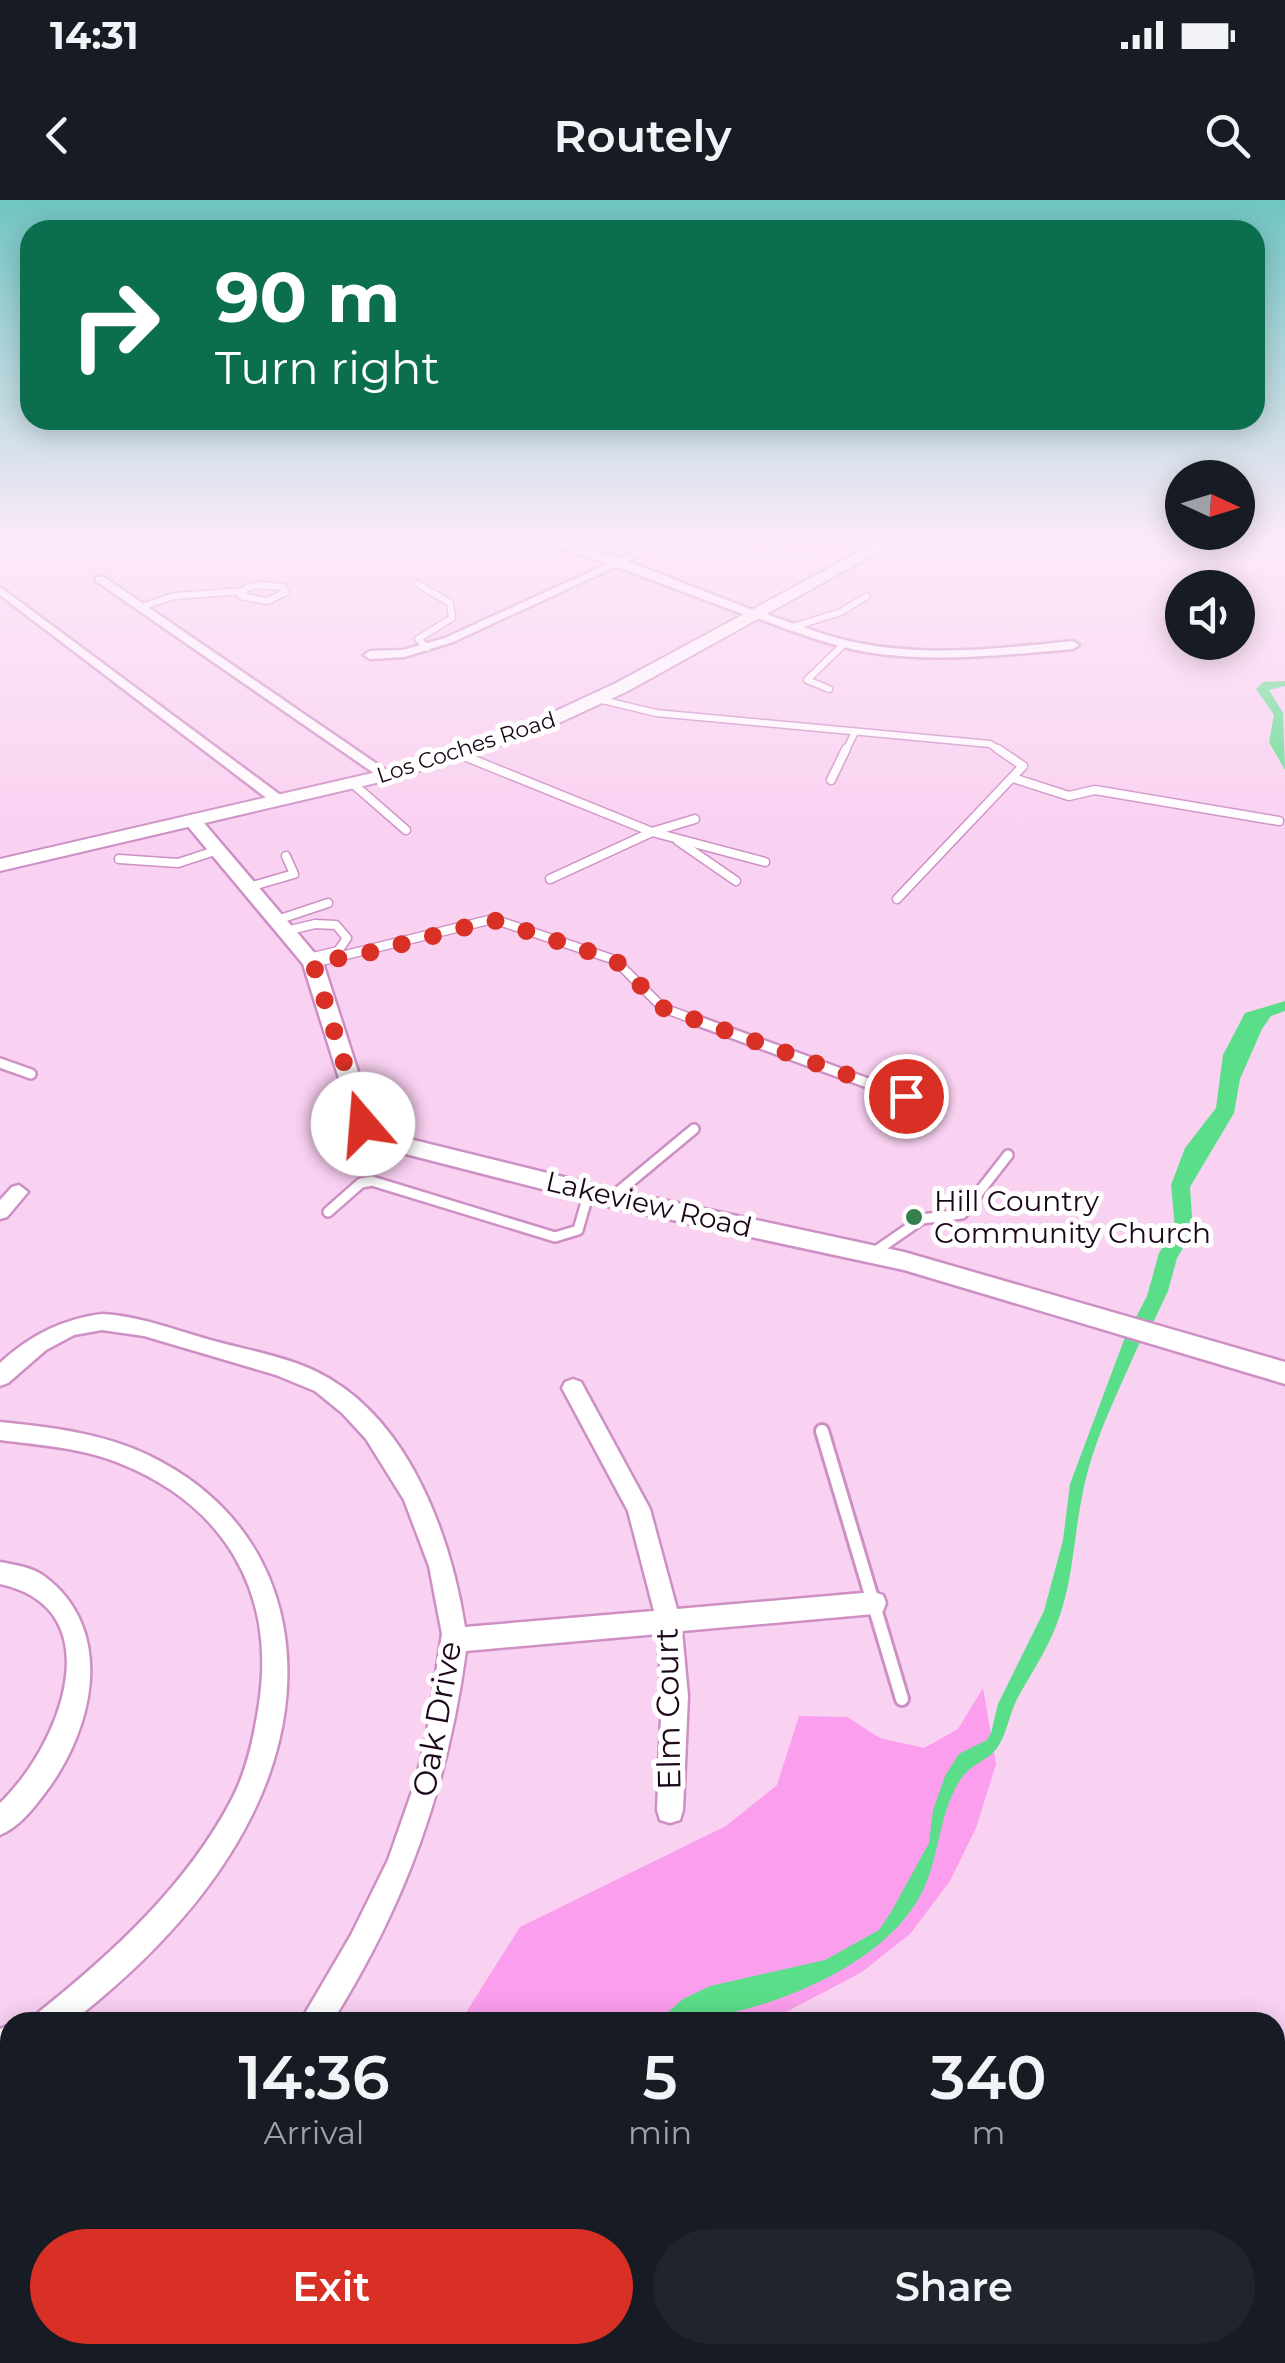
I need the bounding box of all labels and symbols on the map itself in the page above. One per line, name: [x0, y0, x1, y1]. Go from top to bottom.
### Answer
north arrow: [1165, 460, 1255, 550]
street label: Los Coches Road: [373, 706, 559, 789]
pin: [864, 1054, 949, 1139]
position arrow: [311, 1072, 415, 1176]
street label: Lakeview Road: [543, 1164, 755, 1244]
place label: Hill Country Community Church: [934, 1184, 1211, 1250]
marker: Hill Country Community Church: [903, 1206, 925, 1228]
street label: Elm Court: [647, 1628, 688, 1790]
street label: Oak Drive: [404, 1638, 469, 1800]

